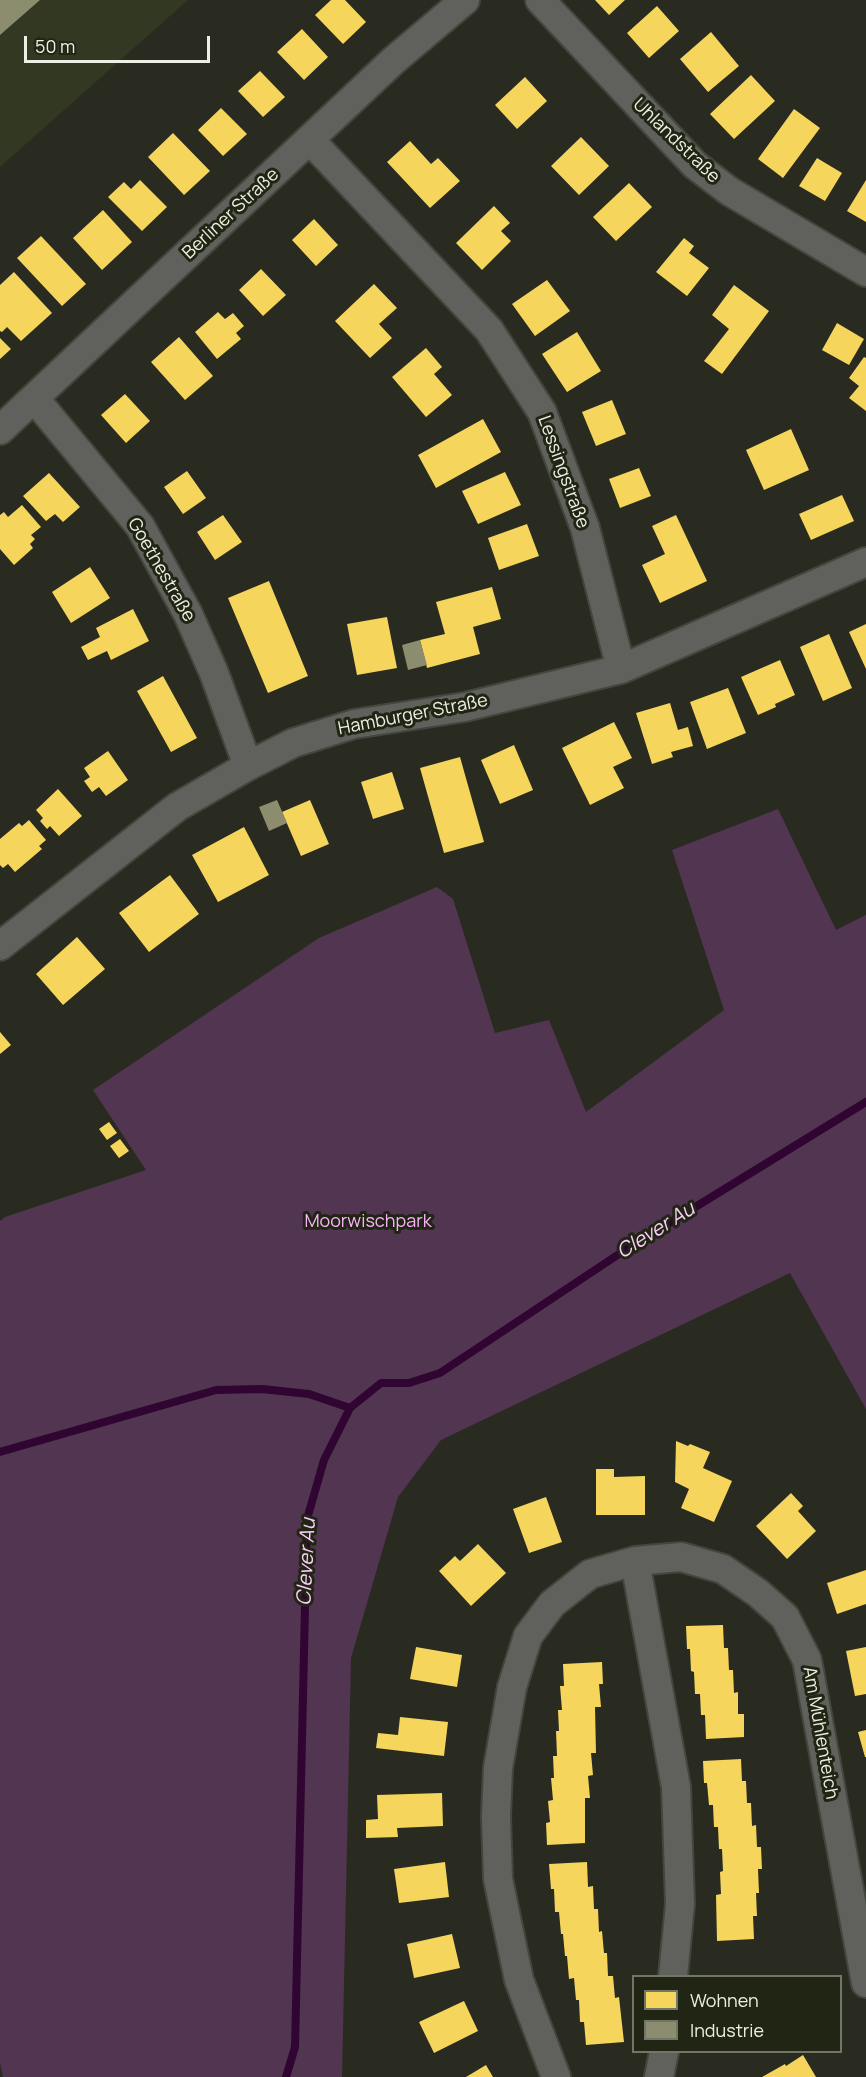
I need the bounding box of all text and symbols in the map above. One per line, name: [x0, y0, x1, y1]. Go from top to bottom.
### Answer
scale bar: [27, 24, 213, 62]
text: 50 m: [35, 34, 75, 58]
street label: Uhlandstraße: [628, 94, 724, 188]
street label: Berliner Straße: [179, 164, 283, 264]
street label: Lessingstraße: [533, 413, 593, 531]
street label: Goethestraße: [123, 514, 199, 626]
street label: Hamburger Straße: [336, 690, 490, 740]
water label: Clever Au: [613, 1198, 699, 1264]
park label: Moorwischpark: [304, 1211, 432, 1233]
water label: Clever Au: [293, 1518, 321, 1606]
street label: Am Mühlenteich: [798, 1665, 842, 1801]
legend: [632, 1975, 842, 2053]
text: Wohnen: [690, 1988, 759, 2012]
text: Industrie: [690, 2018, 764, 2042]

